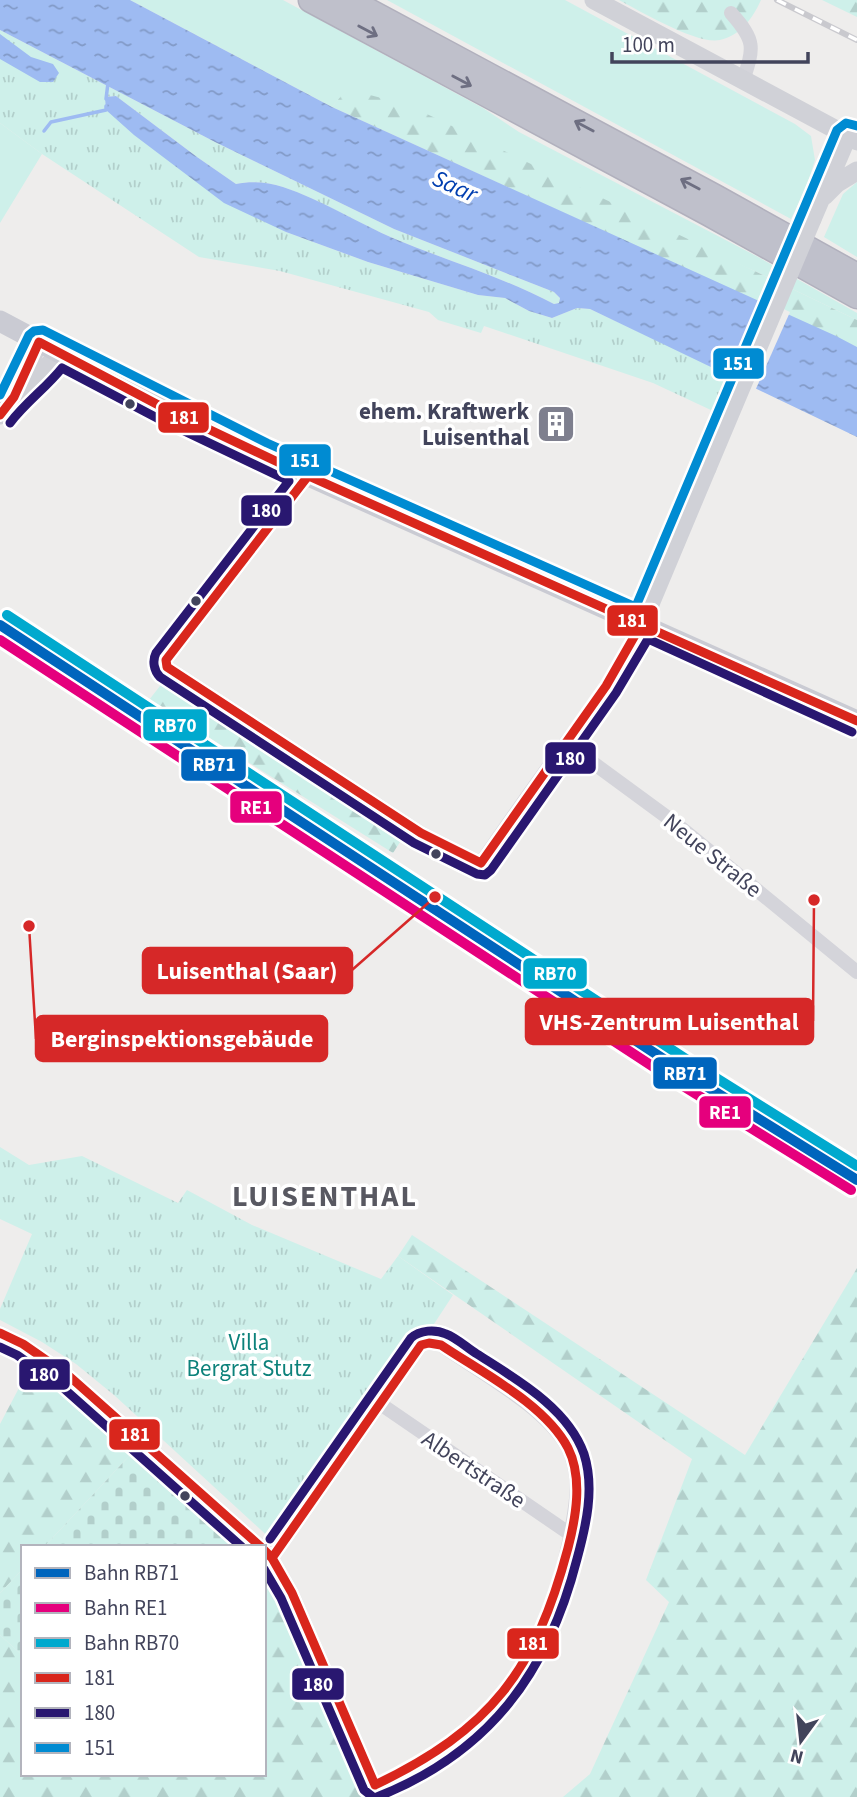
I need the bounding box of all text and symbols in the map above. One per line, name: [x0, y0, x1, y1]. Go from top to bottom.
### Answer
scale bar: [612, 21, 808, 65]
one-way arrow: [357, 25, 378, 38]
text: 100 m: [622, 30, 675, 60]
one-way arrow: [451, 75, 472, 89]
one-way arrow: [574, 119, 595, 133]
water label: Saar: [427, 161, 485, 213]
one-way arrow: [680, 176, 701, 190]
line badge: 151: [712, 347, 765, 380]
text: 151: [723, 351, 753, 378]
place label: ehem. Kraftwerk Luisenthal: [359, 395, 529, 454]
unlabelled marker: [123, 397, 137, 411]
line badge: 181: [157, 401, 210, 434]
building icon: ehem. Kraftwerk Luisenthal: [535, 403, 577, 445]
text: 181: [169, 405, 199, 432]
line badge: 151: [278, 443, 332, 477]
text: 151: [290, 448, 320, 475]
line badge: 180: [240, 494, 293, 527]
text: 180: [251, 498, 281, 525]
unlabelled marker: [189, 594, 203, 608]
line badge: 181: [606, 604, 659, 637]
text: 181: [617, 608, 647, 635]
line badge: RB70: [142, 708, 208, 742]
text: RB70: [153, 713, 197, 740]
line badge: 180: [544, 741, 597, 775]
text: 180: [555, 746, 585, 773]
line badge: RB71: [180, 748, 247, 782]
text: RB71: [192, 752, 236, 779]
line badge: RE1: [229, 790, 283, 824]
text: RE1: [240, 795, 272, 822]
street label: Neue Straße: [656, 805, 769, 905]
unlabelled marker: [429, 847, 443, 861]
callout: Luisenthal (Saar): [143, 948, 352, 993]
text: Luisenthal (Saar): [156, 954, 338, 989]
line badge: RB70: [522, 957, 588, 990]
text: RB70: [533, 961, 577, 988]
callout: VHS-Zentrum Luisenthal: [526, 999, 813, 1044]
text: VHS-Zentrum Luisenthal: [538, 1005, 799, 1040]
callout: Berginspektionsgebäude: [36, 1016, 327, 1061]
text: Berginspektionsgebäude: [51, 1022, 313, 1057]
line badge: RB71: [652, 1056, 718, 1090]
text: RB71: [663, 1061, 707, 1088]
line badge: RE1: [698, 1095, 752, 1129]
text: RE1: [709, 1100, 741, 1127]
district label: LUISENTHAL: [232, 1175, 418, 1218]
park label: Villa Bergrat Stutz: [187, 1326, 312, 1385]
line badge: 180: [18, 1358, 71, 1391]
text: 180: [29, 1362, 59, 1389]
line badge: 181: [108, 1418, 161, 1451]
text: 181: [120, 1422, 150, 1449]
street label: Albertstraße: [415, 1423, 532, 1516]
unlabelled marker: [178, 1489, 192, 1503]
legend: [21, 1545, 266, 1776]
text: Bahn RB71: [84, 1558, 179, 1588]
text: Bahn RE1: [84, 1593, 168, 1623]
line badge: 181: [506, 1627, 560, 1660]
text: Bahn RB70: [84, 1628, 179, 1658]
text: 181: [518, 1631, 548, 1658]
text: 181: [84, 1663, 115, 1693]
line badge: 180: [291, 1667, 345, 1701]
text: 180: [303, 1672, 333, 1699]
text: 180: [84, 1698, 115, 1728]
north arrow: [766, 1706, 836, 1776]
text: 151: [84, 1733, 115, 1763]
text: N: [787, 1741, 807, 1771]

